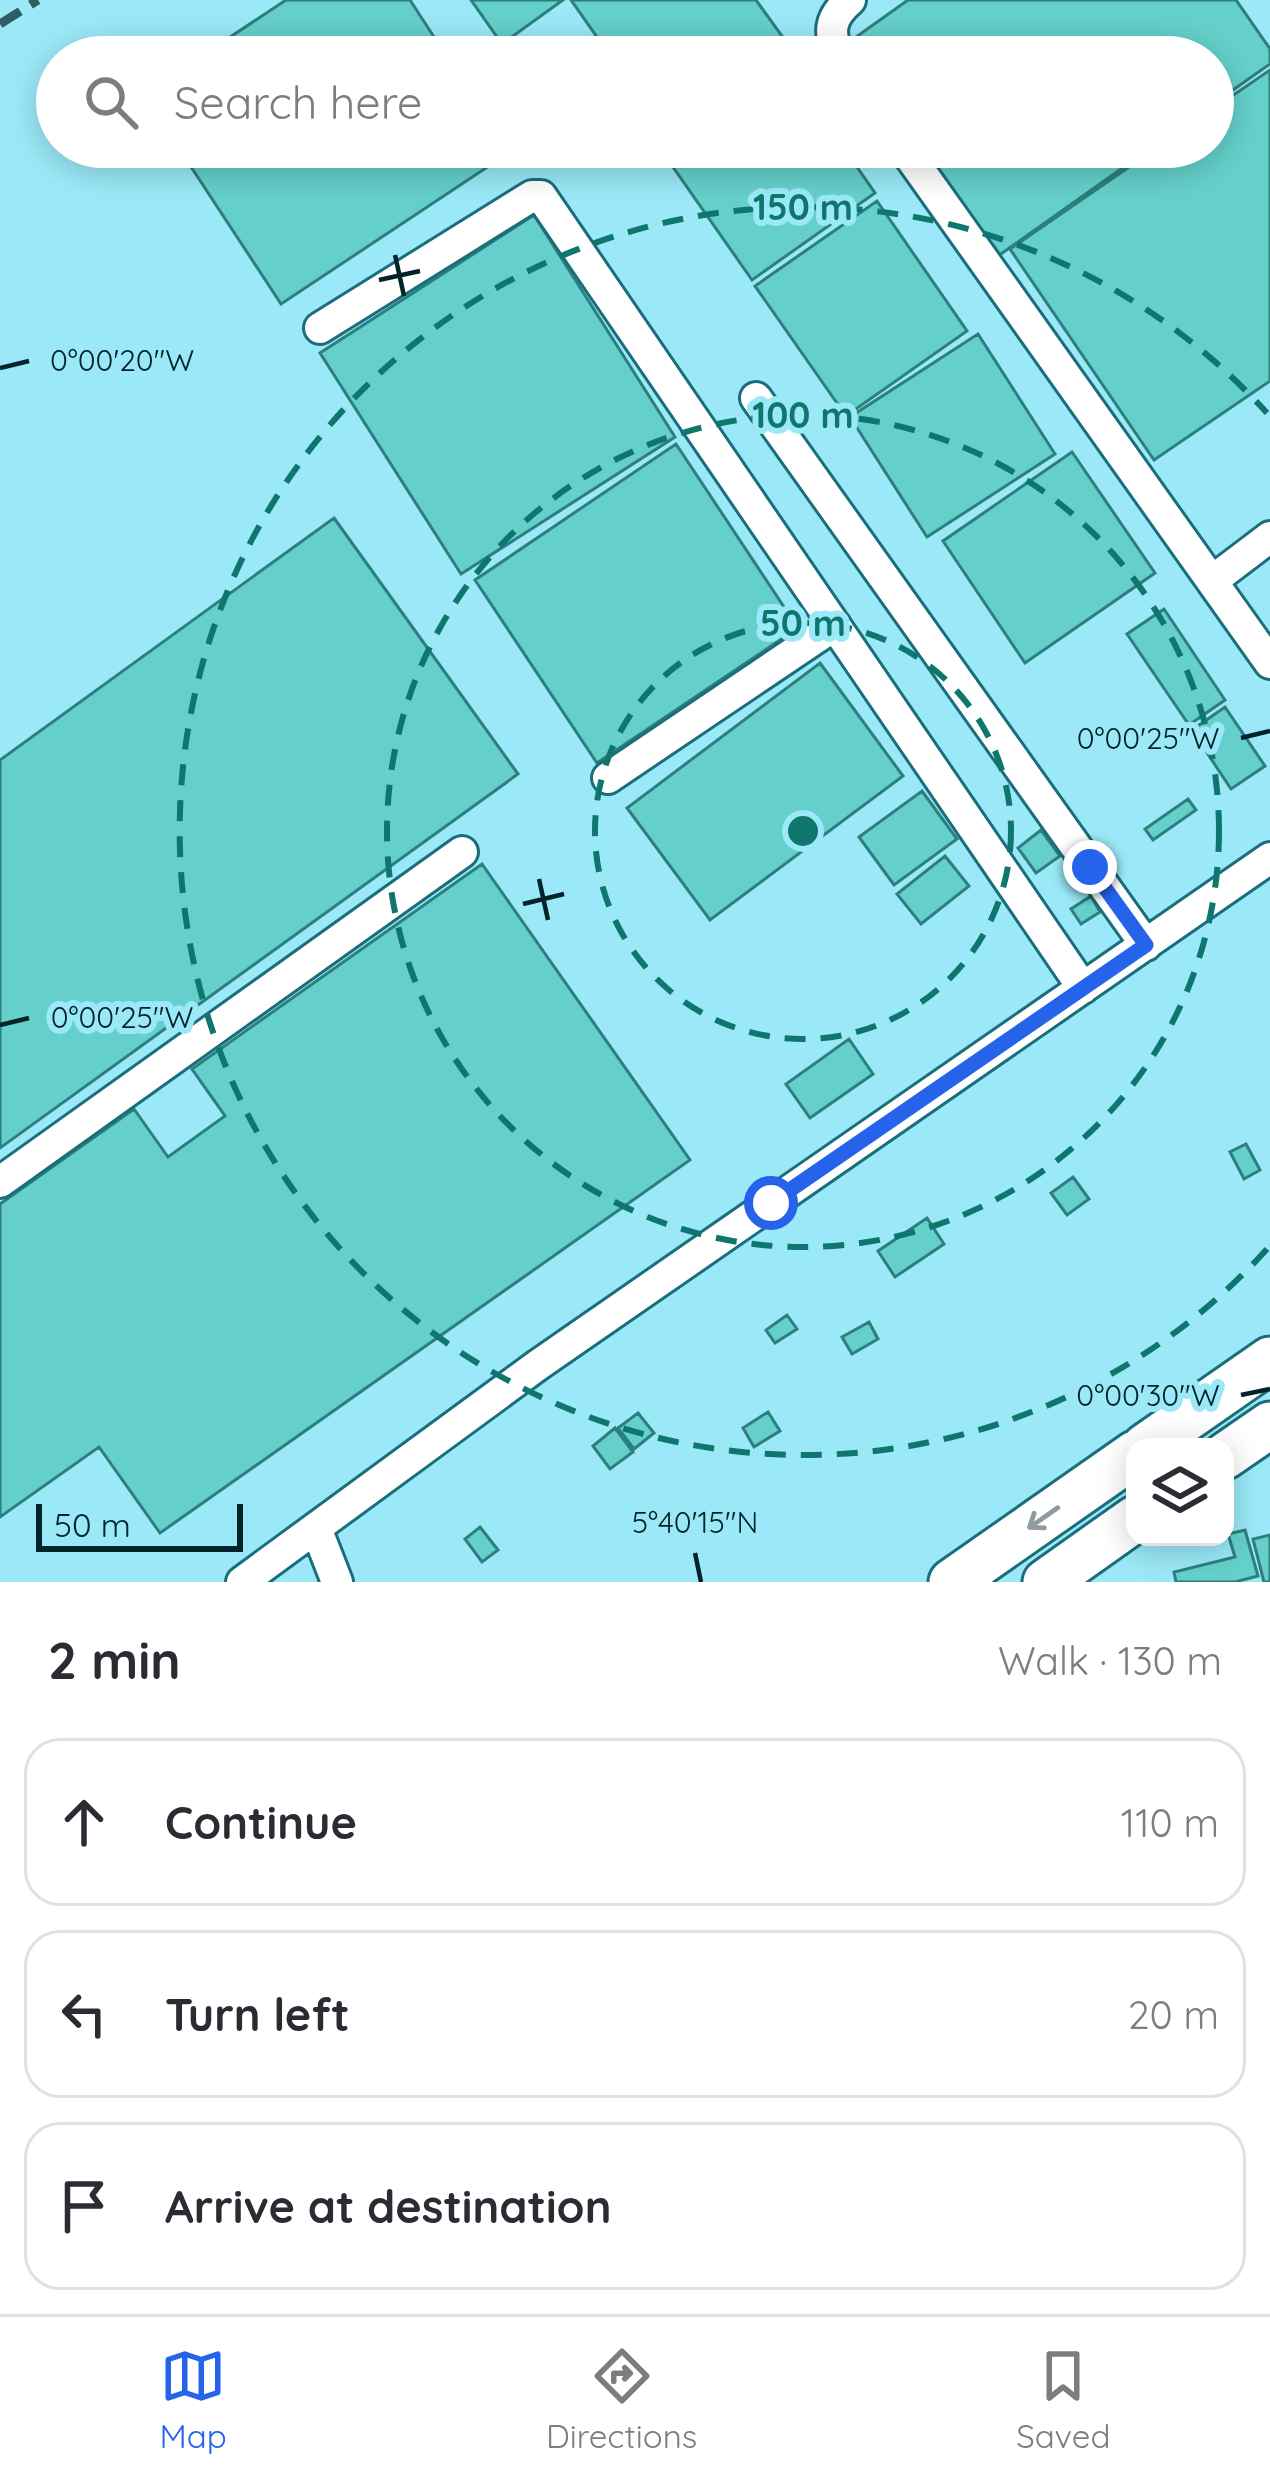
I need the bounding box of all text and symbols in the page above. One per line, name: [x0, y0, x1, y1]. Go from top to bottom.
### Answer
search box: [36, 36, 1234, 168]
icon: search: [78, 69, 144, 135]
text: Search here: [174, 74, 422, 130]
text: 150 m: [753, 184, 853, 229]
text: 0°00'20"W: [50, 341, 194, 379]
text: 100 m: [752, 392, 854, 437]
text: 50 m: [760, 600, 846, 645]
text: 0°00'25"W: [1077, 719, 1219, 757]
centre of rings: [782, 810, 824, 852]
route end: [1063, 840, 1117, 894]
text: 0°00'25"W: [51, 998, 193, 1036]
route start: [744, 1176, 798, 1230]
text: 0°00'30"W: [1076, 1376, 1220, 1414]
map controls: [1126, 1438, 1234, 1546]
button: layers: [1126, 1438, 1234, 1546]
scale bar: [36, 1498, 243, 1551]
text: 5°40'15"N: [632, 1503, 758, 1541]
text: 50 m: [54, 1504, 131, 1545]
one-way arrow: [1027, 1505, 1060, 1530]
text: 2 min: [48, 1628, 181, 1692]
text: Walk · 130 m: [998, 1636, 1222, 1685]
icon: ahead: [51, 1789, 117, 1855]
text: Continue: [165, 1794, 357, 1850]
text: 110 m: [1121, 1798, 1219, 1847]
icon: left: [51, 1981, 117, 2047]
text: Turn left: [165, 1986, 350, 2042]
text: 20 m: [1128, 1990, 1219, 2039]
icon: arrive: [51, 2173, 117, 2239]
text: Arrive at destination: [165, 2178, 611, 2234]
tab: Map: [160, 2343, 227, 2456]
tab: Directions: [546, 2343, 697, 2456]
tab: Saved: [1016, 2343, 1110, 2456]

